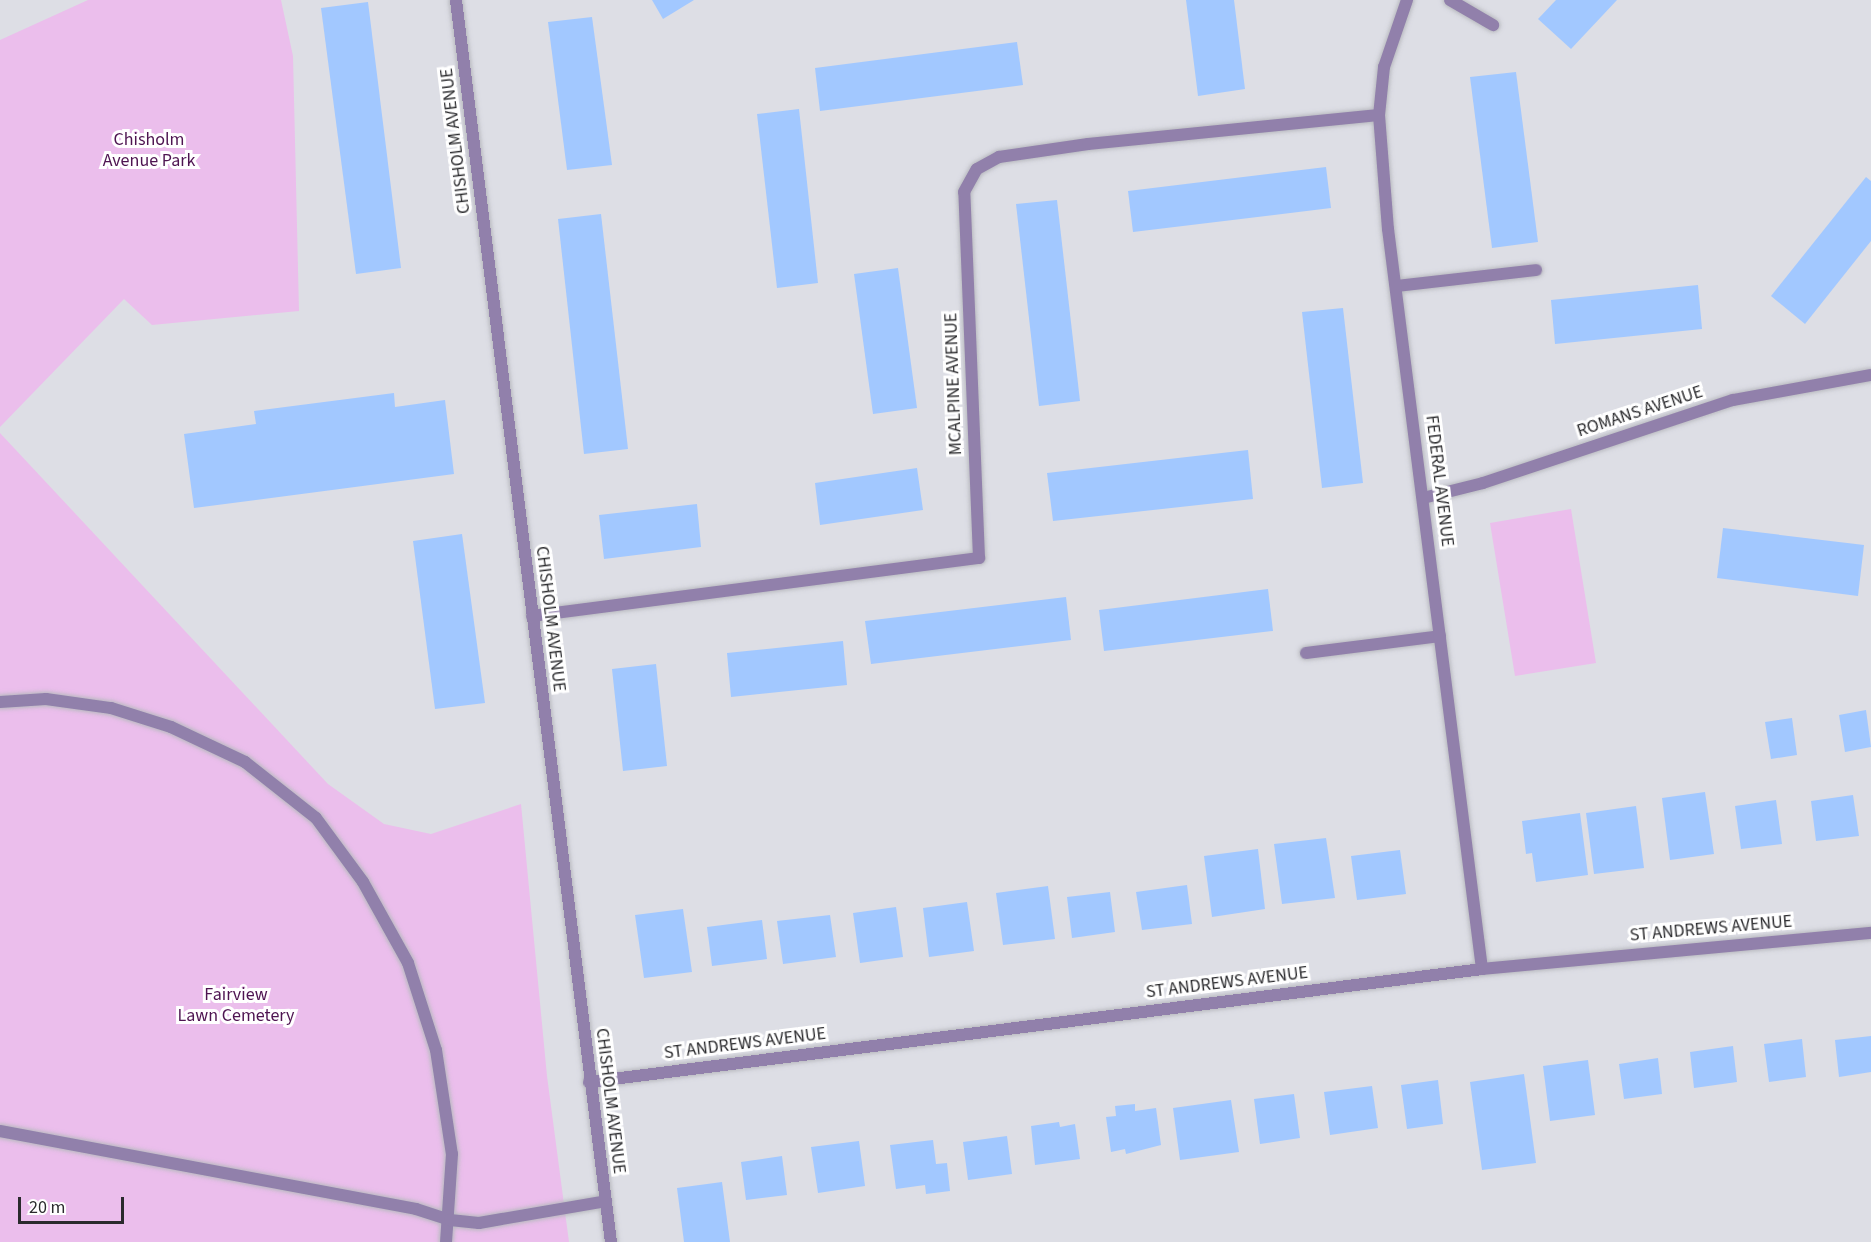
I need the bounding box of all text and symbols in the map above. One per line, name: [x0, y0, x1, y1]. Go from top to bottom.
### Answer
street label: CHISHOLM AVENUE: [436, 67, 476, 215]
park label: Chisholm Avenue Park: [103, 130, 195, 172]
street label: MCALPINE AVENUE: [941, 312, 967, 456]
street label: ROMANS AVENUE: [1574, 381, 1706, 443]
street label: FEDERAL AVENUE: [1420, 414, 1458, 548]
street label: CHISHOLM AVENUE: [530, 545, 570, 693]
street label: ST ANDREWS AVENUE: [1629, 911, 1793, 947]
street label: ST ANDREWS AVENUE: [1145, 962, 1309, 1004]
park label: Fairview Lawn Cemetery: [178, 985, 294, 1028]
street label: ST ANDREWS AVENUE: [663, 1023, 827, 1065]
street label: CHISHOLM AVENUE: [590, 1027, 630, 1175]
scale bar: [21, 1185, 128, 1223]
text: 20 m: [29, 1195, 65, 1220]

